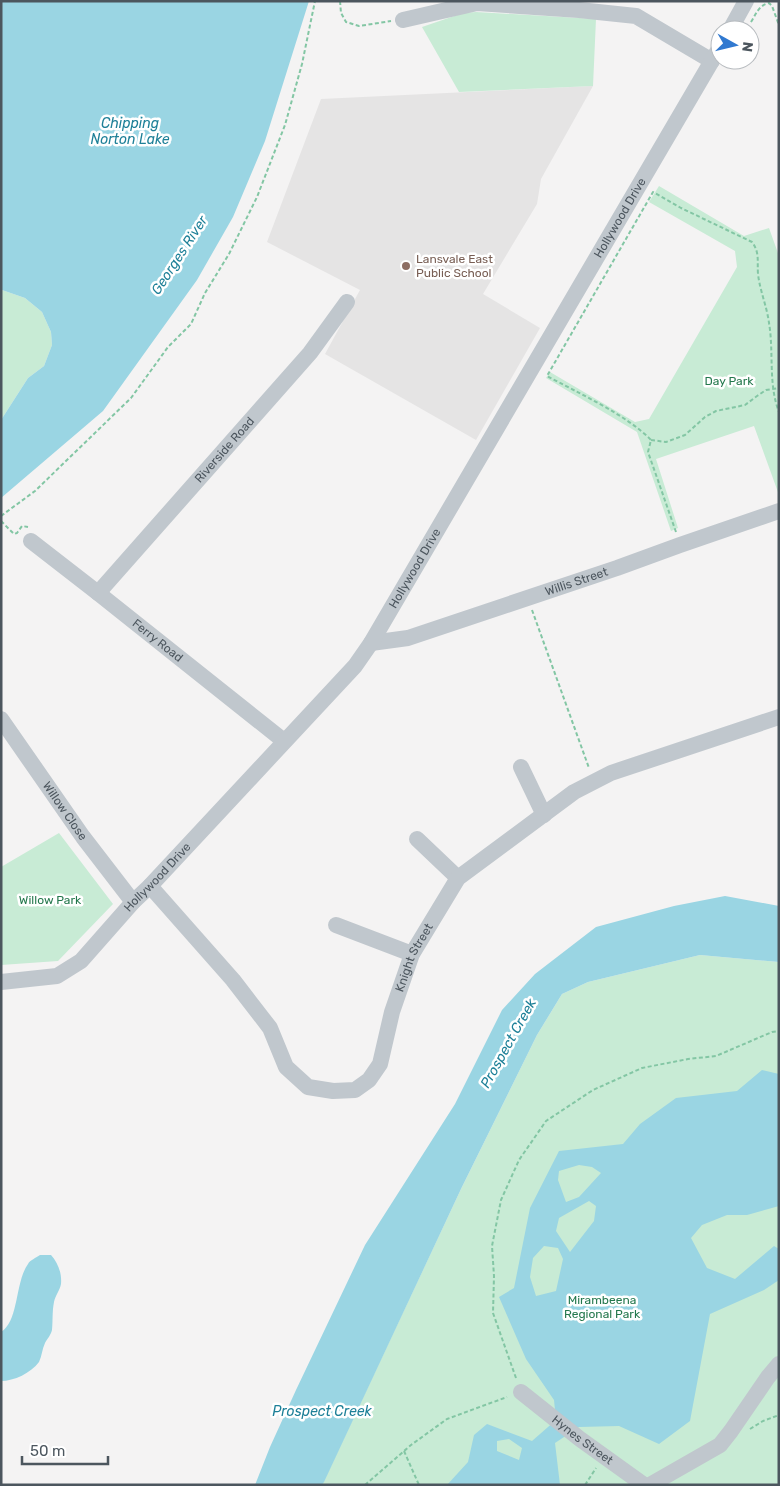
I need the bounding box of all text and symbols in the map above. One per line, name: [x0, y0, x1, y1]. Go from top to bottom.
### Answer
north arrow: [710, 20, 760, 70]
text: N: [738, 41, 756, 53]
water label: Chipping Norton Lake: [90, 115, 170, 148]
street label: Hollywood Drive: [591, 175, 649, 260]
water label: Georges River: [148, 212, 212, 298]
place label: Lansvale East Public School: [416, 252, 493, 280]
marker: Lansvale East Public School: [400, 260, 412, 272]
park label: Day Park: [705, 374, 754, 388]
street label: Riverside Road: [192, 414, 257, 486]
street label: Hollywood Drive: [386, 526, 444, 611]
street label: Willis Street: [543, 565, 610, 599]
street label: Ferry Road: [130, 616, 186, 665]
street label: Willow Close: [40, 779, 90, 843]
street label: Hollywood Drive: [121, 840, 194, 914]
park label: Willow Park: [19, 893, 82, 907]
street label: Knight Street: [392, 921, 436, 994]
water label: Prospect Creek: [477, 995, 540, 1091]
park label: Mirambeena Regional Park: [564, 1293, 641, 1321]
water label: Prospect Creek: [272, 1403, 373, 1420]
street label: Hynes Street: [549, 1412, 616, 1468]
scale bar: [22, 1434, 109, 1466]
text: 50 m: [30, 1442, 65, 1460]

